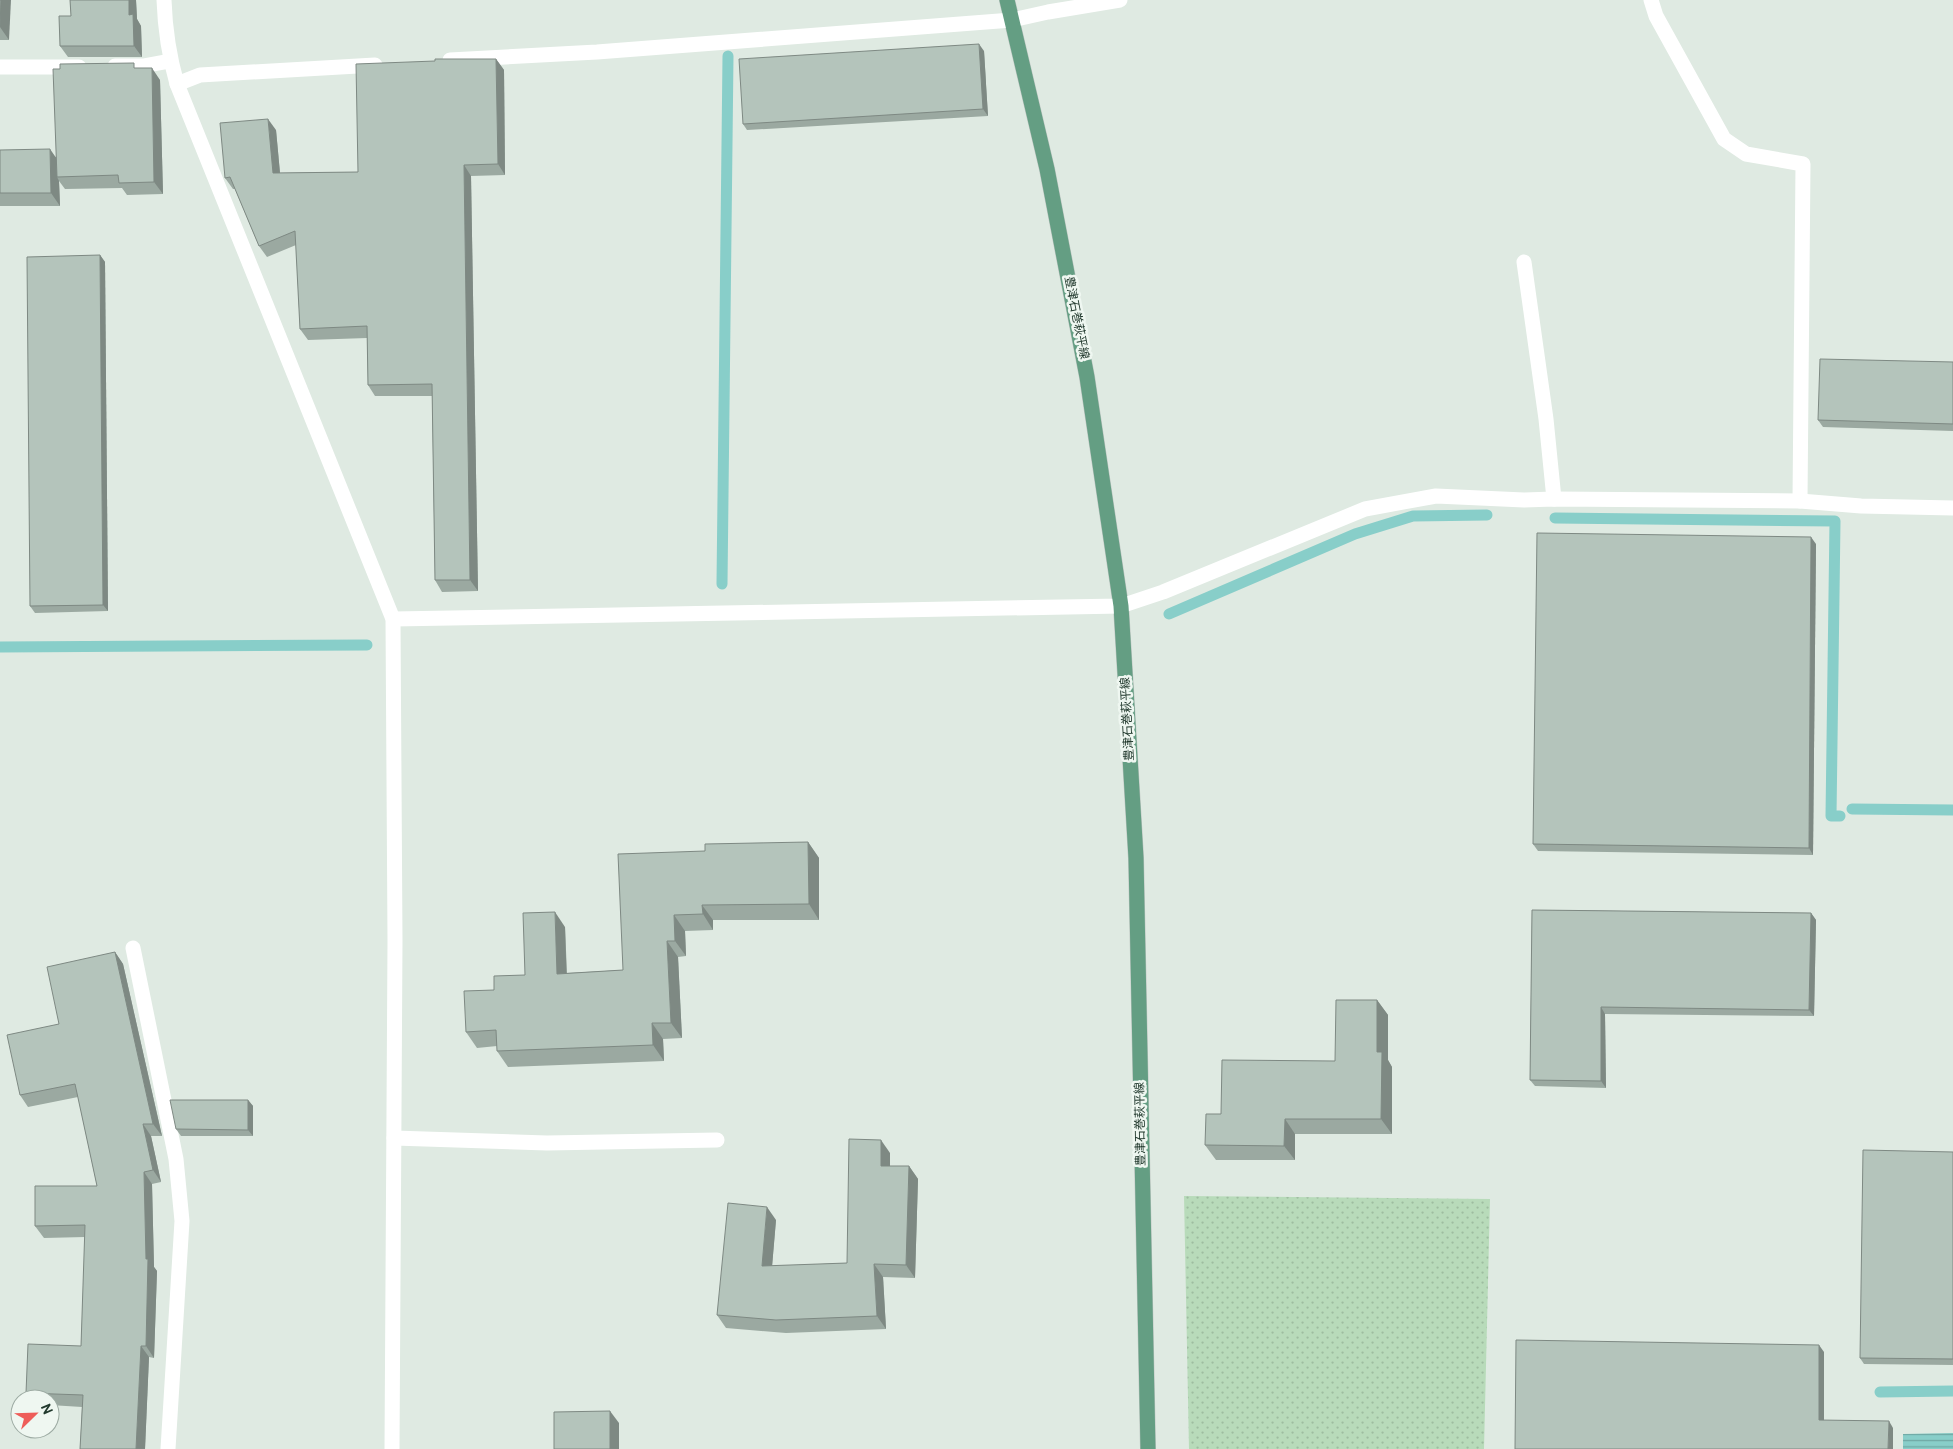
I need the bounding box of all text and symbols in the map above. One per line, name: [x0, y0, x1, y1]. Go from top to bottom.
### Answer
street label: 豊津石巻萩平線: [1060, 275, 1092, 361]
street label: 豊津石巻萩平線: [1118, 677, 1138, 761]
street label: 豊津石巻萩平線: [1132, 1082, 1150, 1166]
north arrow: [10, 1389, 60, 1439]
text: N: [36, 1402, 55, 1417]

